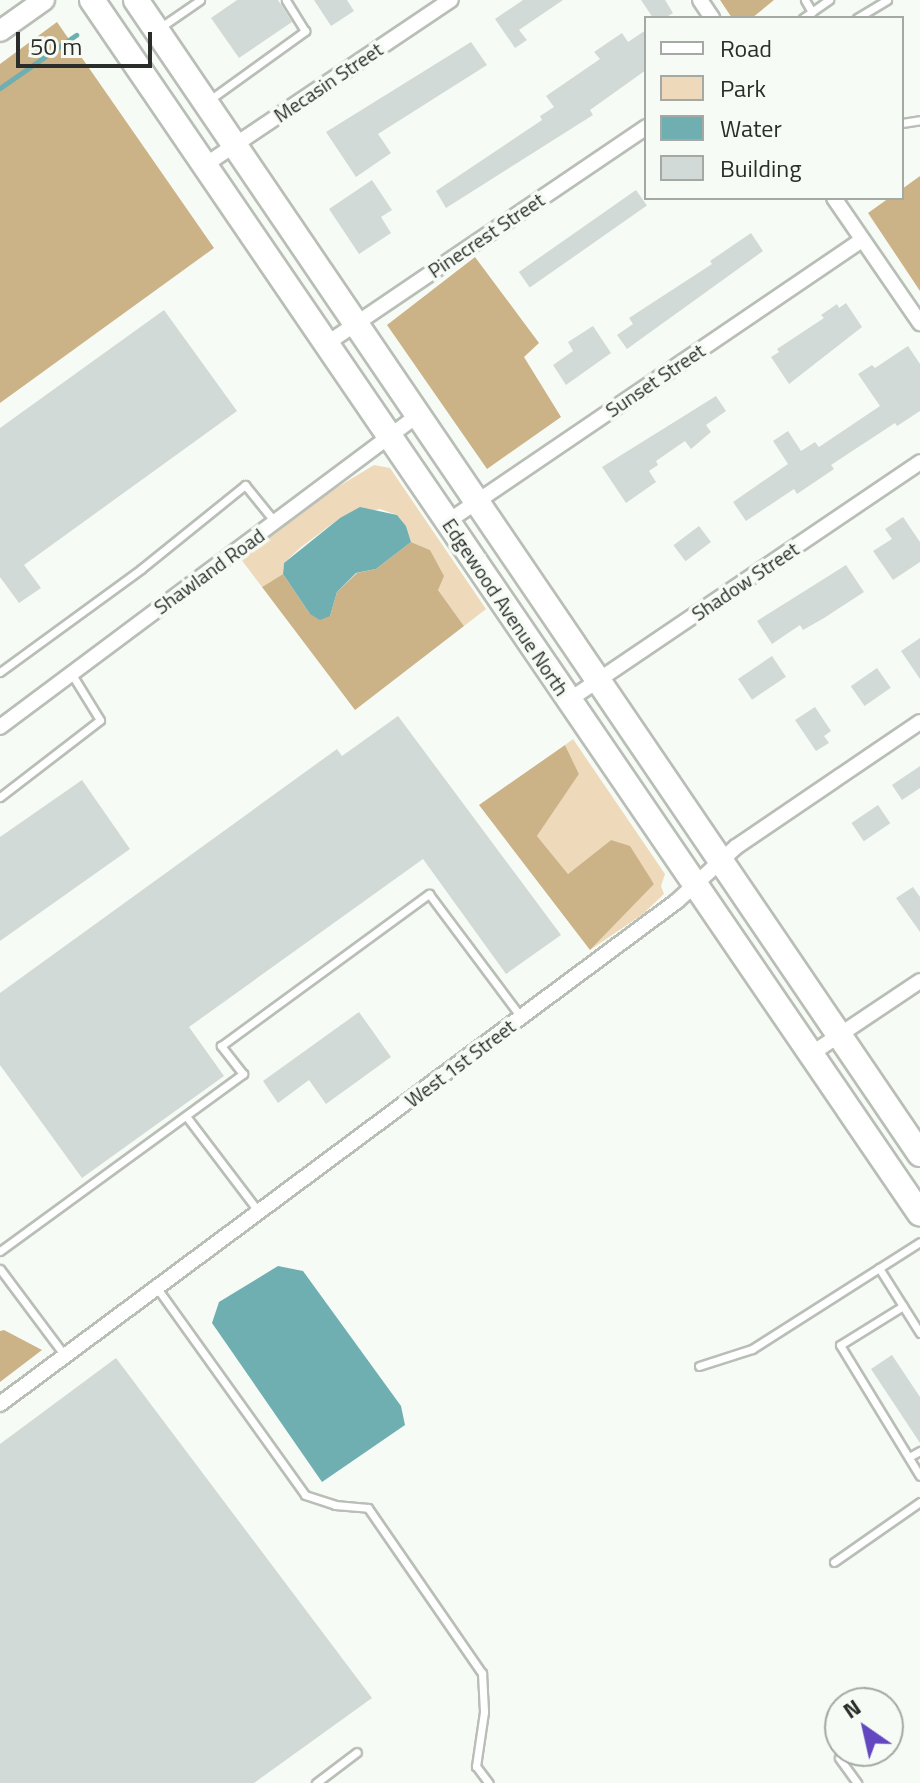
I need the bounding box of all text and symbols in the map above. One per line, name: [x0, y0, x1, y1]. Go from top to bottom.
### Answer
scale bar: [20, 16, 156, 66]
legend: [644, 16, 904, 200]
text: 50 m: [30, 28, 82, 64]
text: Road: [720, 30, 772, 66]
street label: Mecasin Street: [269, 37, 387, 127]
text: Park: [720, 70, 766, 106]
text: Water: [720, 110, 782, 146]
text: Building: [720, 150, 802, 186]
street label: Pinecrest Street: [423, 187, 549, 283]
street label: Sunset Street: [601, 338, 709, 422]
street label: Edgewood Avenue North: [438, 514, 574, 700]
street label: Shawland Road: [149, 523, 269, 619]
street label: Shadow Street: [687, 536, 803, 626]
street label: West 1st Street: [400, 1014, 520, 1112]
north arrow: [824, 1687, 904, 1767]
text: N: [836, 1690, 868, 1727]

